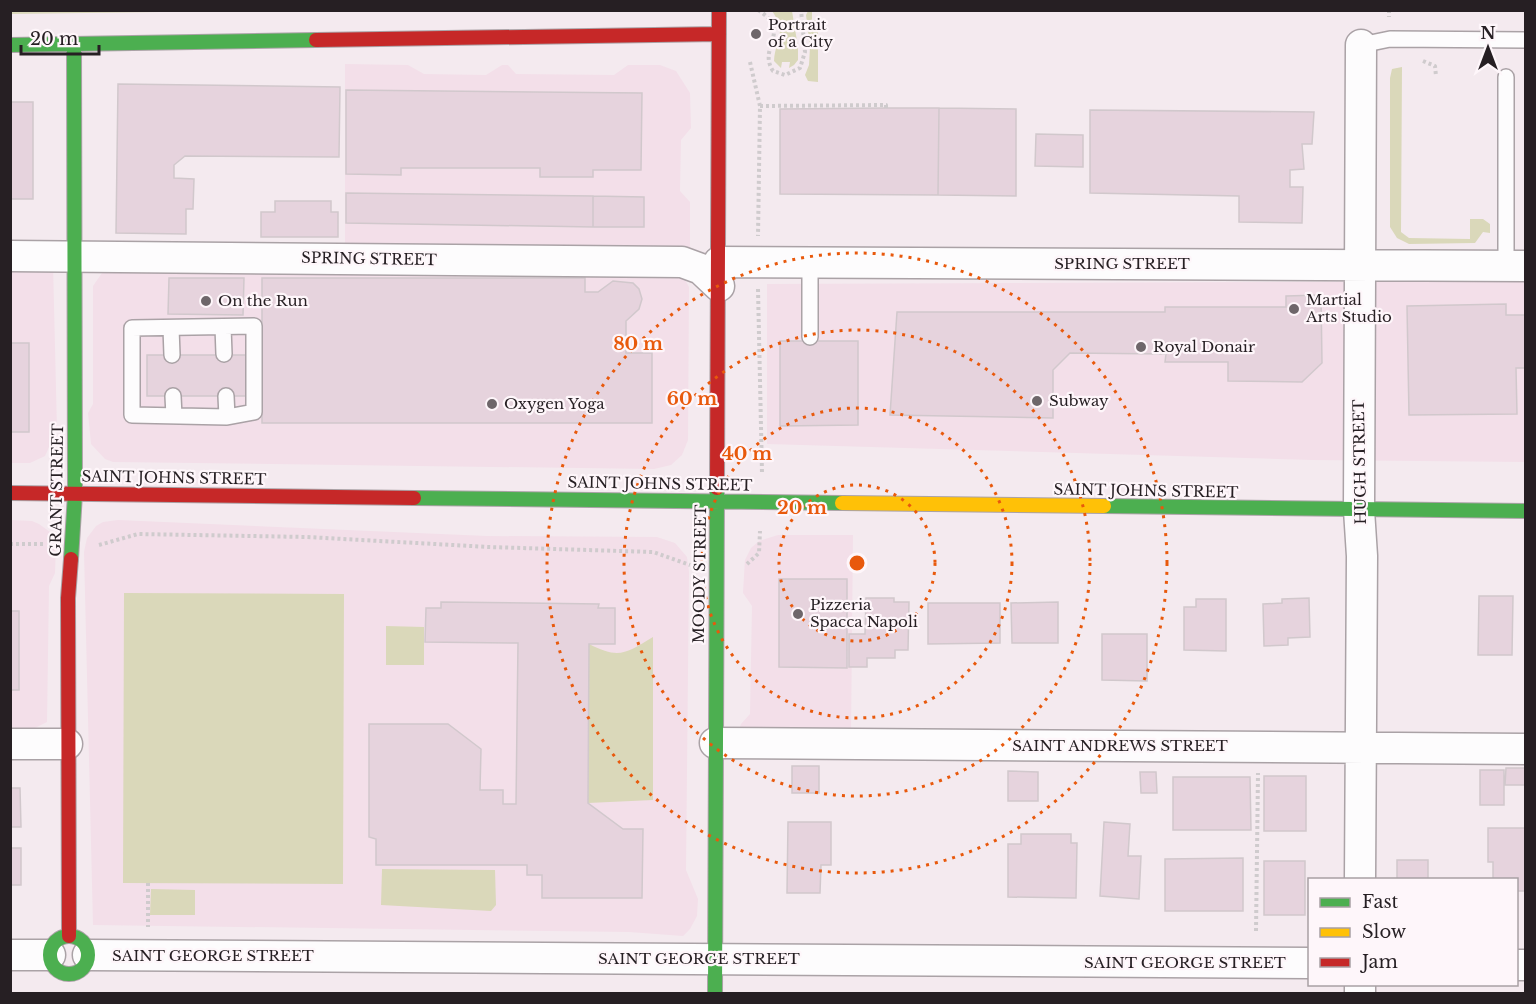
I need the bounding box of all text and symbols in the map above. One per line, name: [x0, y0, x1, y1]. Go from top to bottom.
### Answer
place label: Portrait of a City: [768, 15, 834, 51]
scale bar: [21, 18, 99, 56]
north arrow: [1458, 18, 1518, 78]
text: N: [1480, 23, 1496, 43]
marker: Portrait of a City: [749, 27, 763, 41]
text: 20 m: [30, 28, 78, 50]
street label: SPRING STREET: [301, 248, 437, 269]
street label: SPRING STREET: [1054, 254, 1190, 273]
place label: Martial Arts Studio: [1305, 290, 1392, 326]
place label: On the Run: [218, 291, 308, 310]
marker: On the Run: [199, 294, 213, 308]
marker: Martial Arts Studio: [1287, 302, 1301, 316]
text: 80 m: [613, 333, 663, 355]
place label: Royal Donair: [1153, 337, 1256, 356]
marker: Royal Donair: [1134, 340, 1148, 354]
text: 60 m: [667, 388, 717, 410]
place label: Subway: [1049, 391, 1109, 410]
place label: Oxygen Yoga: [504, 394, 605, 413]
marker: Subway: [1030, 394, 1044, 408]
marker: Oxygen Yoga: [485, 397, 499, 411]
street label: HUGH STREET: [1349, 399, 1370, 525]
street label: GRANT STREET: [46, 423, 67, 557]
text: 40 m: [722, 443, 772, 465]
street label: SAINT JOHNS STREET: [81, 466, 267, 489]
street label: SAINT JOHNS STREET: [567, 472, 753, 495]
street label: SAINT JOHNS STREET: [1053, 479, 1239, 502]
text: 20 m: [777, 497, 827, 519]
street label: MOODY STREET: [689, 504, 710, 644]
centre of rings: [847, 553, 867, 573]
place label: Pizzeria Spacca Napoli: [810, 595, 918, 631]
marker: Pizzeria Spacca Napoli: [791, 607, 805, 621]
street label: SAINT ANDREWS STREET: [1012, 736, 1228, 755]
legend: [1308, 878, 1518, 986]
text: Fast: [1362, 891, 1399, 913]
text: Slow: [1362, 921, 1407, 943]
street label: SAINT GEORGE STREET: [112, 946, 314, 965]
street label: SAINT GEORGE STREET: [598, 949, 800, 968]
text: Jam: [1360, 951, 1398, 973]
street label: SAINT GEORGE STREET: [1084, 953, 1286, 972]

